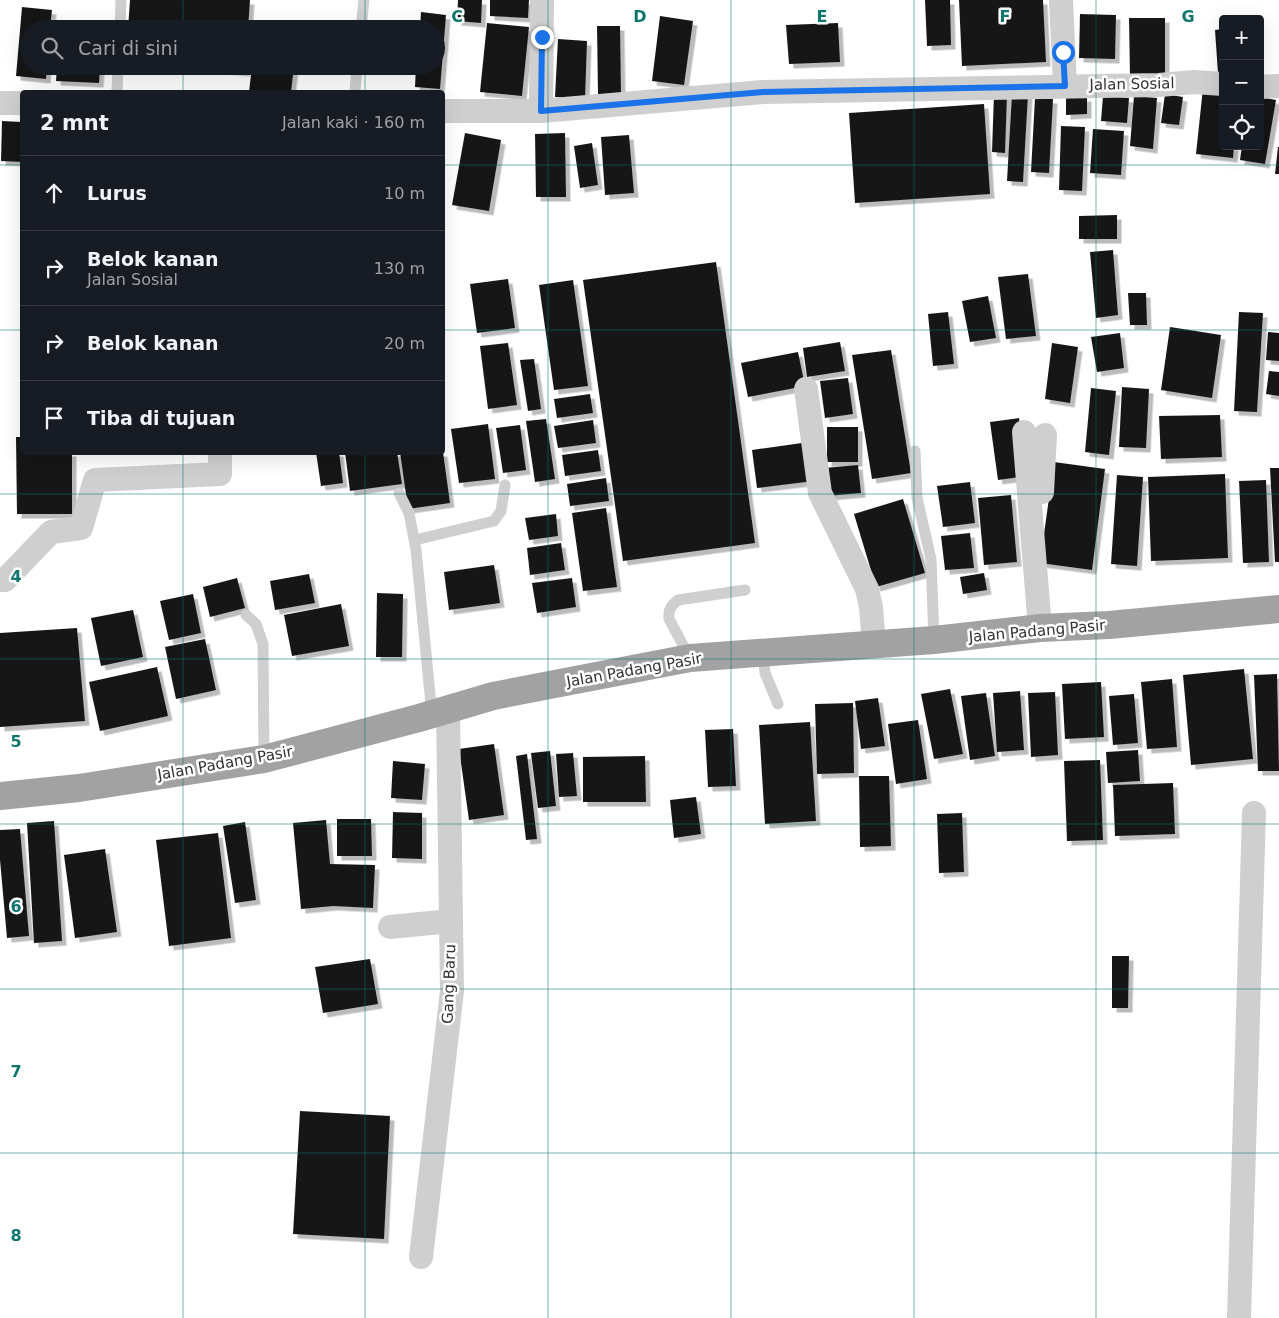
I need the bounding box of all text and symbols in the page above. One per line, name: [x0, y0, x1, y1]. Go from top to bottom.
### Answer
text: C: [451, 7, 463, 26]
text: D: [633, 7, 647, 26]
text: E: [817, 7, 827, 26]
text: F: [1000, 7, 1010, 26]
text: G: [1181, 7, 1195, 26]
map controls: [1219, 15, 1264, 150]
button: +: [1219, 15, 1264, 60]
search box: [20, 20, 445, 75]
route end: [531, 26, 554, 49]
icon: search: [38, 34, 66, 62]
text: Cari di sini: [78, 37, 178, 59]
route start: [1052, 41, 1075, 64]
button: −: [1219, 60, 1264, 105]
street label: Jalan Sosial: [1088, 74, 1175, 94]
button: locate: [1219, 105, 1264, 150]
text: 2 mnt: [40, 111, 109, 135]
text: Jalan kaki · 160 m: [282, 113, 425, 132]
icon: ahead: [40, 179, 68, 207]
text: Lurus: [87, 182, 147, 204]
text: 10 m: [384, 184, 425, 203]
text: Belok kanan: [87, 248, 219, 270]
icon: right: [40, 254, 68, 282]
text: 130 m: [374, 259, 425, 278]
text: Jalan Sosial: [87, 270, 178, 289]
icon: right: [40, 329, 68, 357]
text: Belok kanan: [87, 332, 219, 354]
text: 20 m: [384, 334, 425, 353]
icon: arrive: [40, 404, 68, 432]
text: Tiba di tujuan: [87, 407, 235, 429]
text: 4: [10, 567, 22, 586]
street label: Jalan Padang Pasir: [967, 616, 1107, 646]
street label: Jalan Padang Pasir: [564, 649, 704, 691]
text: 5: [10, 732, 22, 751]
street label: Jalan Padang Pasir: [155, 742, 295, 784]
text: 6: [10, 897, 22, 916]
street label: Gang Baru: [439, 944, 459, 1024]
text: 7: [10, 1062, 22, 1081]
text: 8: [10, 1226, 22, 1245]

